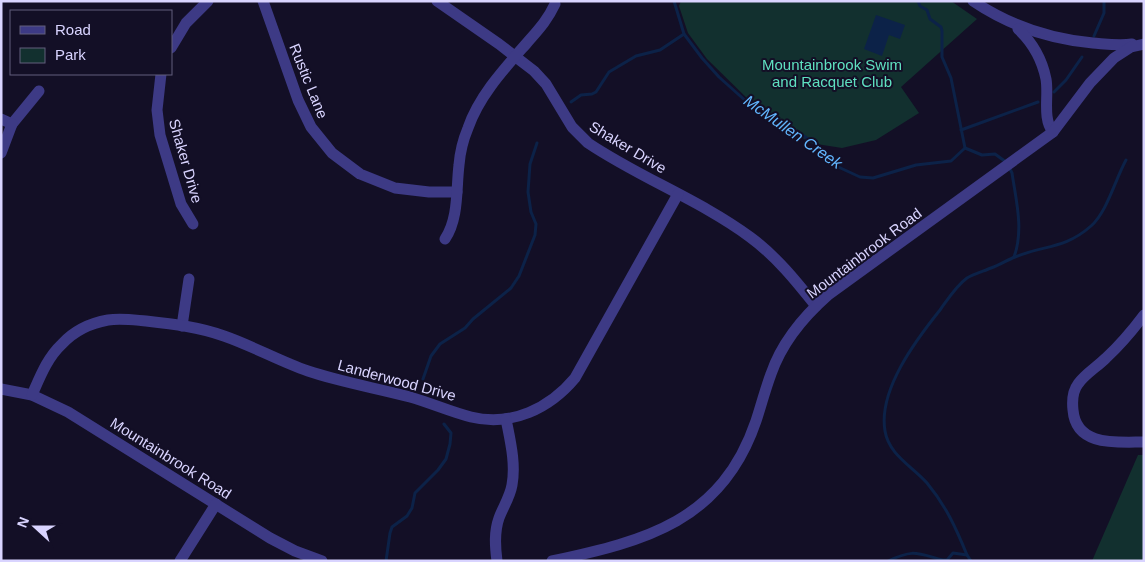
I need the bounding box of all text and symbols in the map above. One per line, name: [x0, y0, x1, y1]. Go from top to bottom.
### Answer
legend: [10, 10, 172, 75]
text: Road: [55, 21, 91, 38]
street label: Rustic Lane: [286, 41, 332, 121]
text: Park: [55, 46, 86, 63]
park label: Mountainbrook Swim and Racquet Club: [762, 56, 902, 90]
water label: McMullen Creek: [741, 92, 846, 173]
street label: Shaker Drive: [166, 117, 206, 205]
street label: Shaker Drive: [586, 117, 670, 177]
street label: Mountainbrook Road: [803, 204, 925, 302]
street label: Landerwood Drive: [336, 356, 458, 404]
street label: Mountainbrook Road: [107, 414, 235, 502]
north arrow: [10, 502, 60, 552]
text: N: [14, 515, 32, 530]

